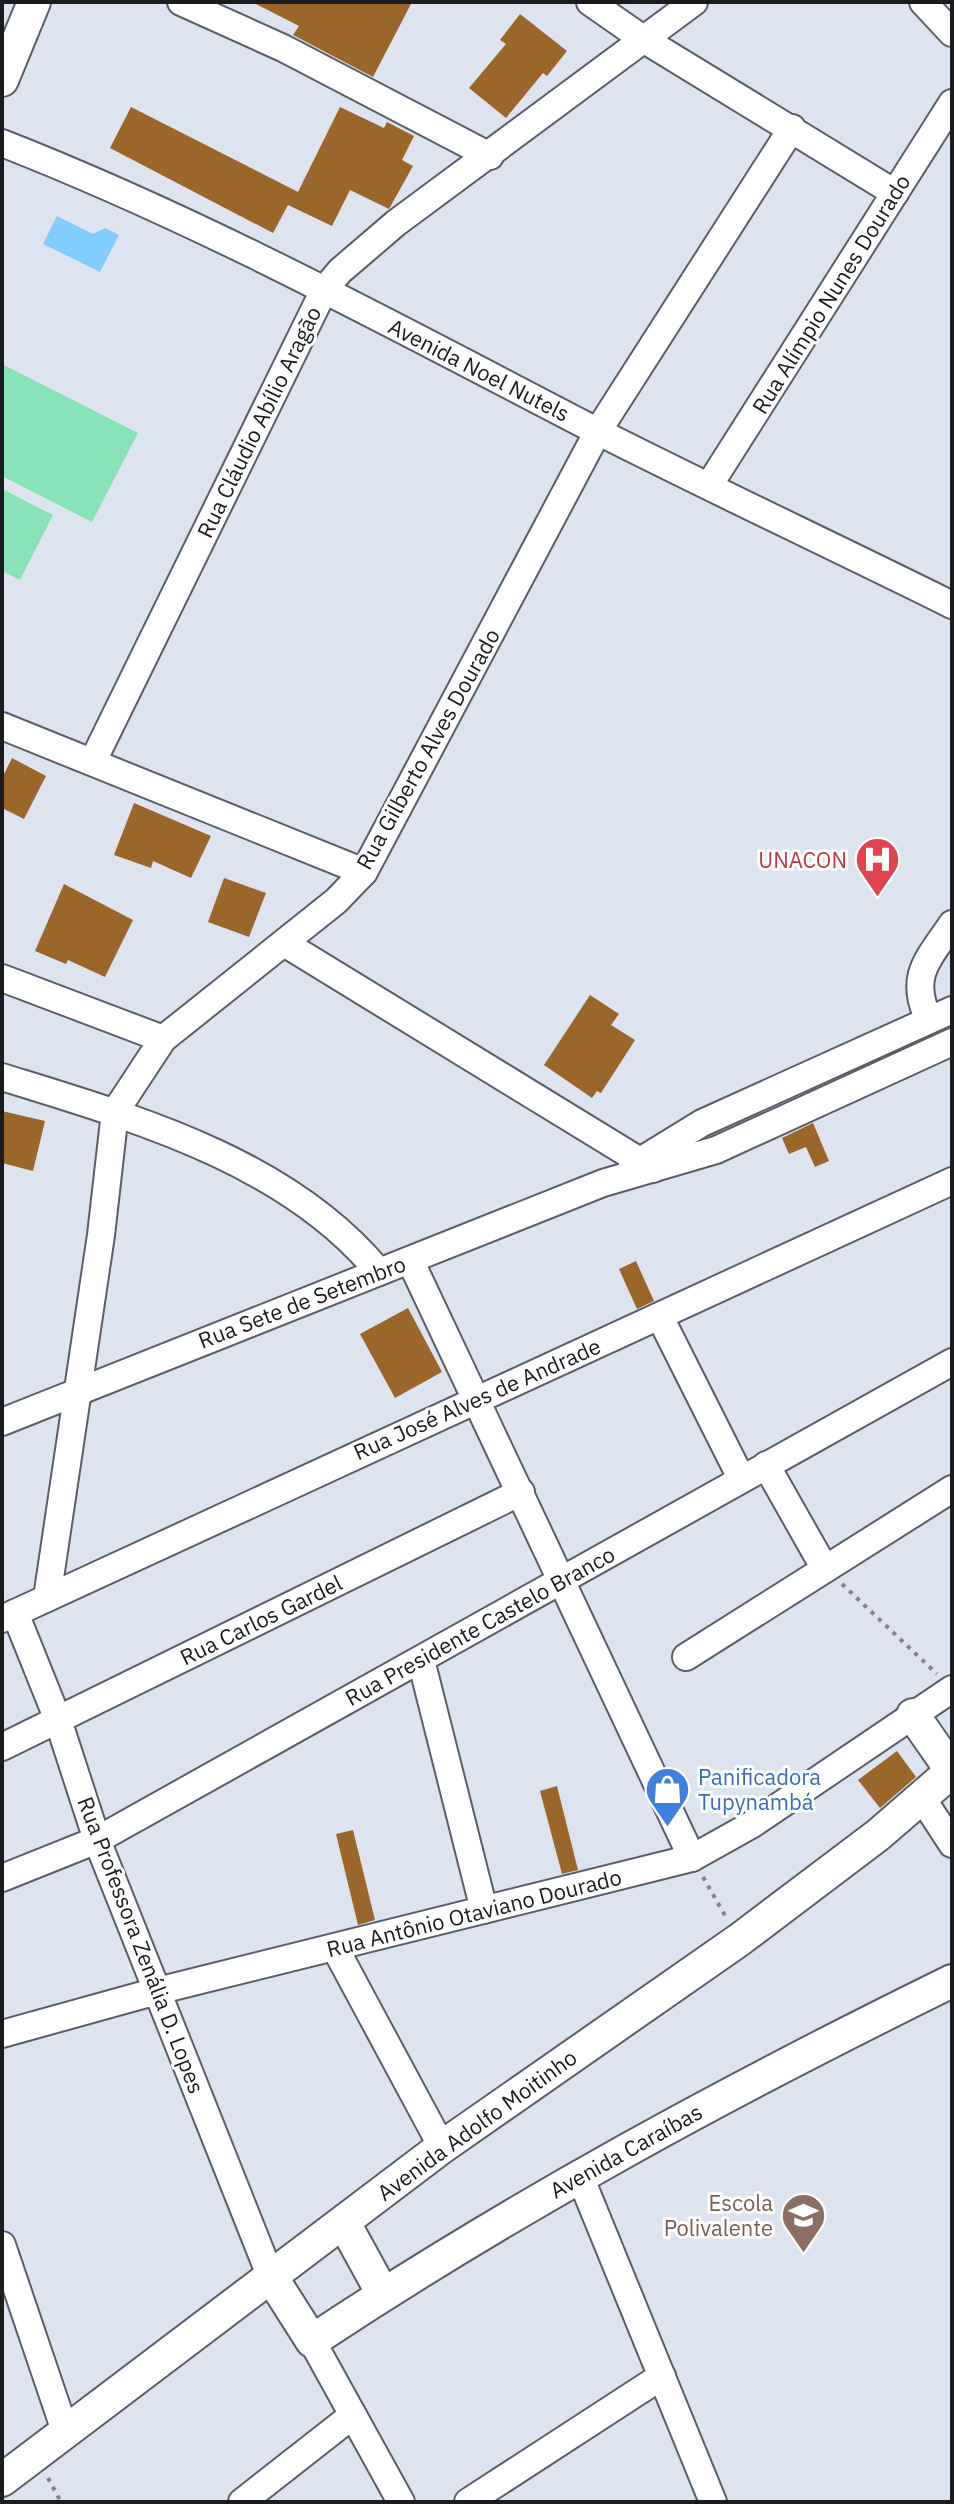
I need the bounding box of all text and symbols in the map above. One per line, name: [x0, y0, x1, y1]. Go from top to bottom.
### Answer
street label: Rua Alímpio Nunes Dourado: [745, 169, 916, 419]
street label: Rua Cláudio Abílio Aragão: [190, 301, 327, 542]
street label: Avenida Noel Nutels: [384, 311, 575, 428]
street label: Rua Gilberto Alves Dourado: [349, 623, 506, 874]
hospital icon: UNACON: [854, 836, 902, 899]
place label: UNACON: [758, 845, 847, 874]
street label: Rua Sete de Setembro: [194, 1249, 410, 1355]
street label: Rua José Alves de Andrade: [349, 1331, 605, 1466]
street label: Rua Presidente Castelo Branco: [340, 1539, 620, 1712]
street label: Rua Carlos Gardel: [175, 1568, 347, 1671]
place label: Panificadora Tupynambá: [698, 1762, 821, 1816]
shop icon: Panificadora Tupynambá: [643, 1766, 691, 1829]
street label: Rua Professora Zenália D. Lopes: [71, 1792, 212, 2097]
street label: Rua Antônio Otaviano Dourado: [323, 1862, 624, 1963]
street label: Avenida Adolfo Moitinho: [371, 2042, 582, 2207]
street label: Avenida Caraíbas: [544, 2097, 707, 2204]
place label: Escola Polivalente: [664, 2188, 773, 2242]
school or university icon: Escola Polivalente: [780, 2192, 828, 2255]

